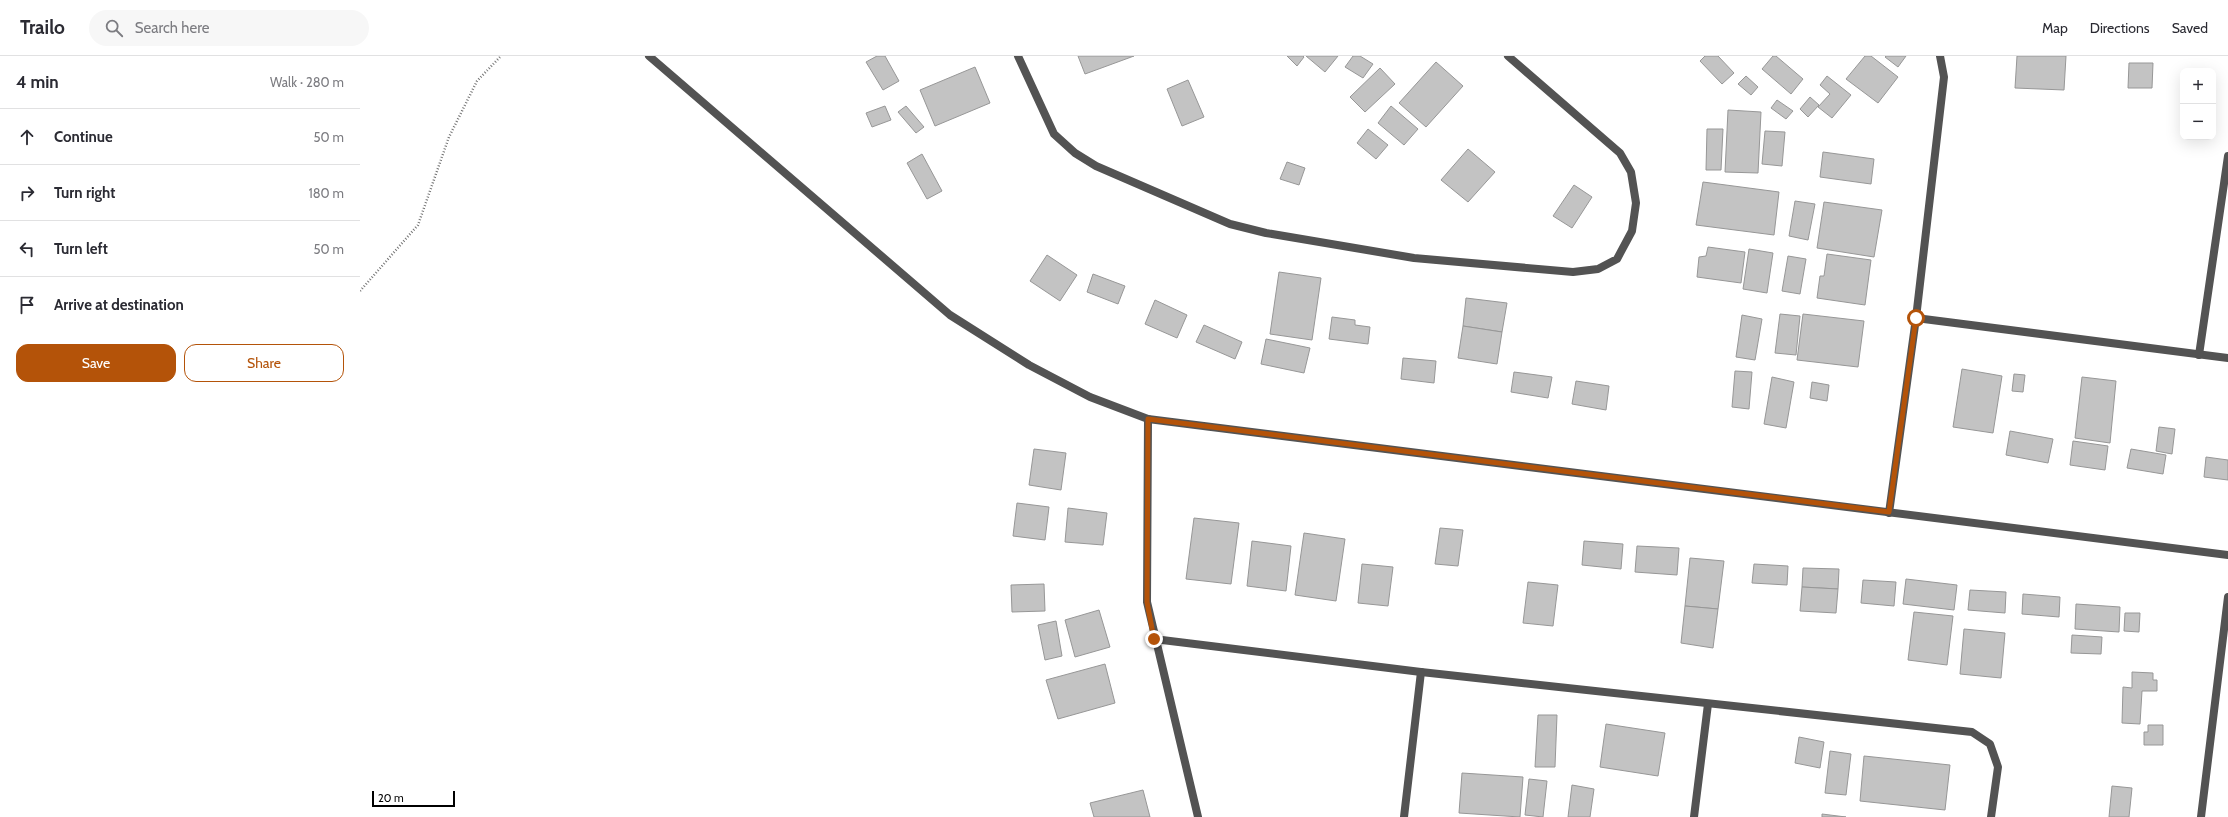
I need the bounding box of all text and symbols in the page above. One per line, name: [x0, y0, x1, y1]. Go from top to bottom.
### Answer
search box: [89, 10, 369, 46]
text: Trailo: [20, 16, 65, 39]
icon: search: [103, 17, 125, 39]
text: Search here: [135, 19, 209, 37]
text: Map: [2042, 19, 2068, 37]
text: Directions: [2090, 19, 2150, 37]
text: Saved: [2172, 19, 2208, 37]
map controls: [2180, 68, 2216, 140]
button: +: [2180, 68, 2216, 104]
text: 4 min: [16, 72, 59, 92]
text: Walk · 280 m: [270, 74, 344, 90]
button: −: [2180, 104, 2216, 140]
icon: ahead: [16, 126, 38, 148]
text: Continue: [54, 128, 113, 146]
text: 50 m: [314, 129, 344, 145]
icon: right: [16, 182, 38, 204]
text: Turn right: [54, 184, 115, 202]
text: 180 m: [308, 185, 344, 201]
icon: left: [16, 238, 38, 260]
text: Turn left: [54, 240, 108, 258]
text: 50 m: [314, 241, 344, 257]
icon: arrive: [16, 294, 38, 316]
text: Arrive at destination: [54, 296, 184, 314]
route start: [1907, 309, 1925, 327]
button: Save: [16, 344, 176, 382]
button: Share: [184, 344, 344, 382]
route end: [1145, 630, 1163, 648]
scale bar: [372, 789, 455, 808]
text: 20 m: [378, 791, 404, 805]

